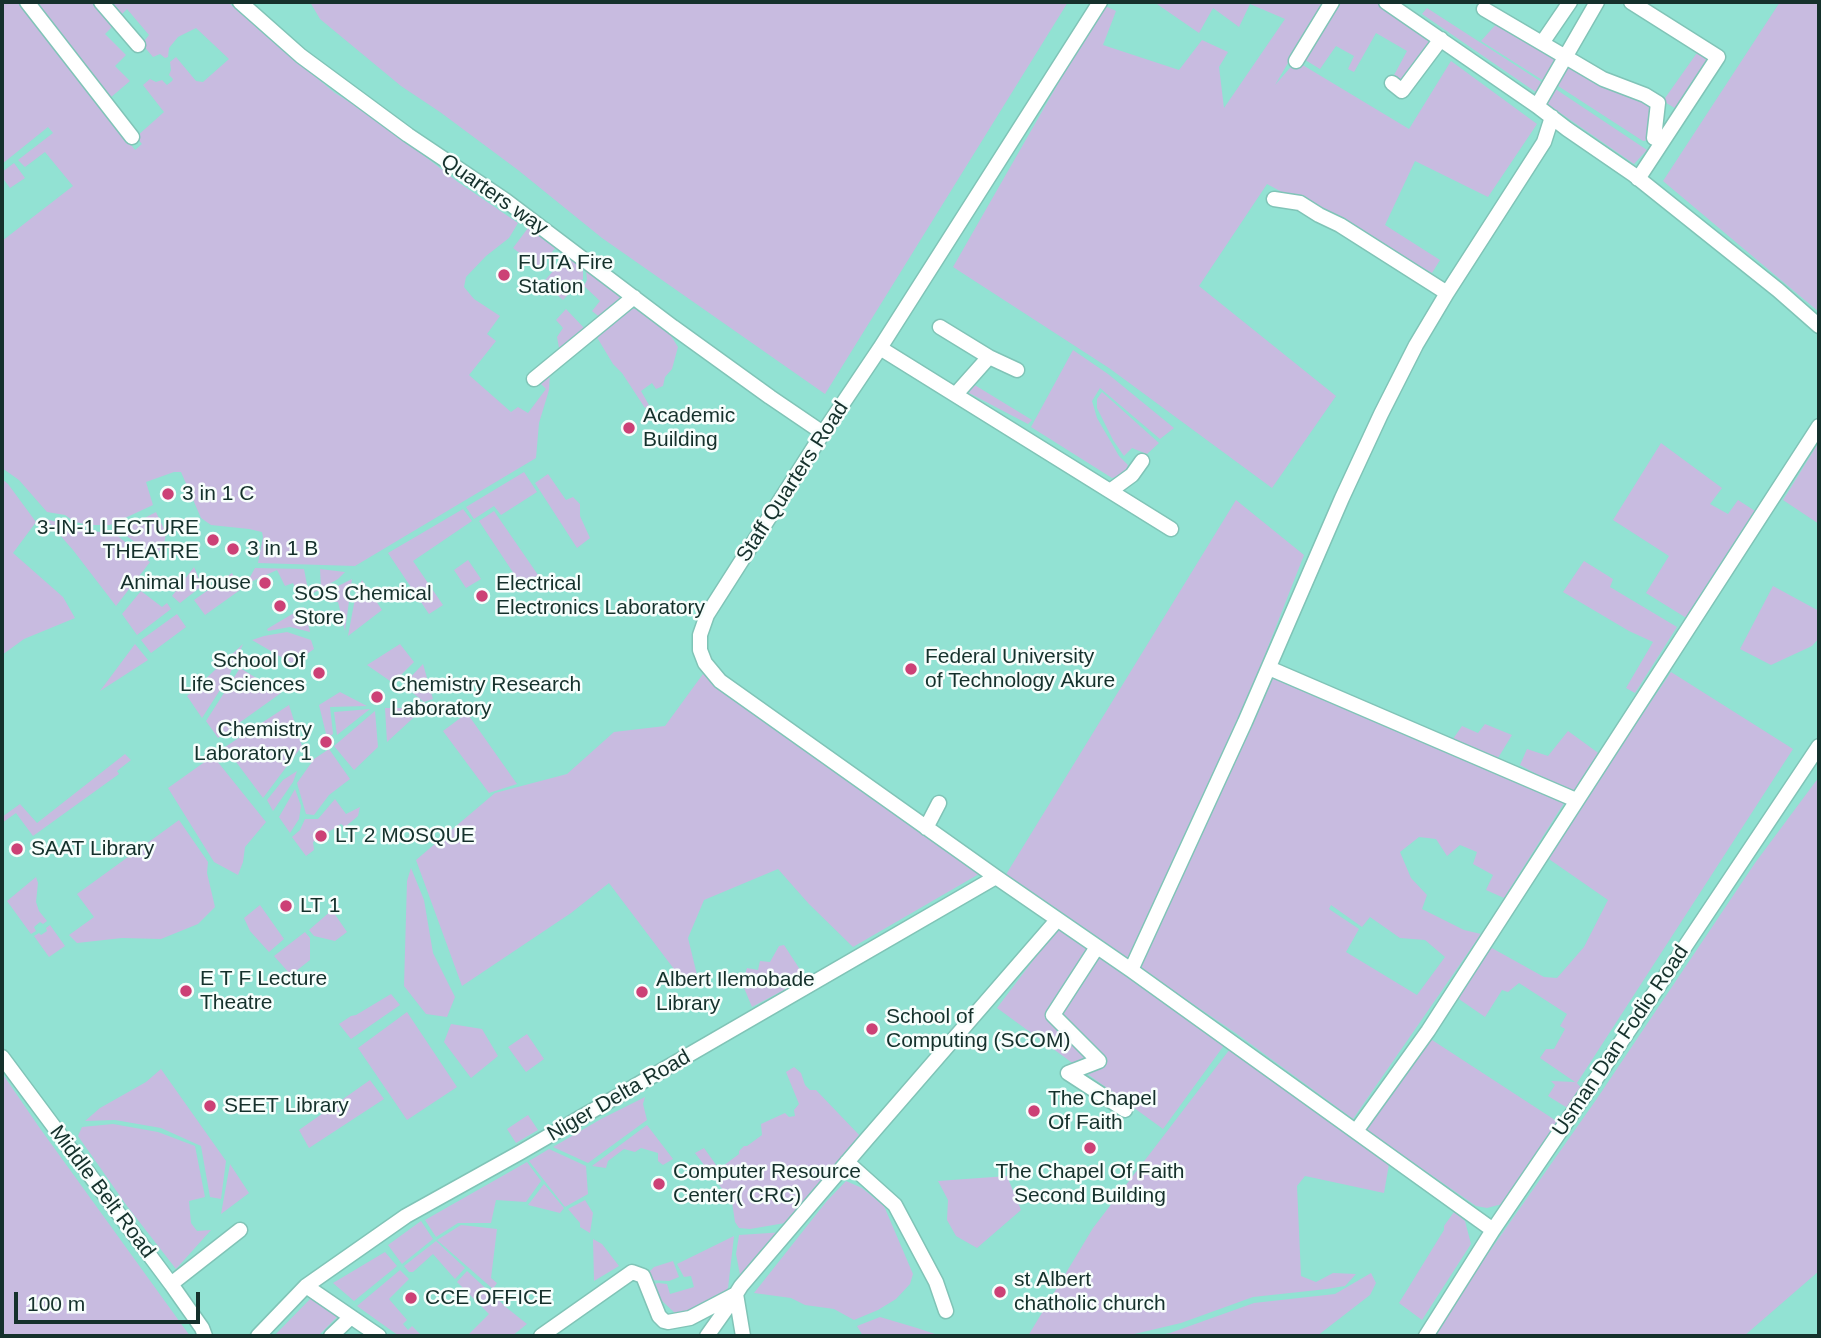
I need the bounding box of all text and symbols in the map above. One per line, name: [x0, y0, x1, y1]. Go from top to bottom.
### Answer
street label: Quarters way: [436, 149, 552, 241]
place label: FUTA Fire Station: [518, 250, 613, 300]
marker: FUTA Fire Station: [496, 267, 512, 283]
street label: Staff Quarters Road: [732, 397, 854, 567]
place label: Academic Building: [643, 403, 735, 453]
marker: Academic Building: [621, 420, 637, 436]
place label: 3 in 1 C: [182, 481, 254, 507]
marker: 3 in 1 C: [160, 486, 176, 502]
place label: 3-IN-1 LECTURE THEATRE: [37, 515, 199, 565]
marker: 3-IN-1 LECTURE THEATRE: [205, 532, 221, 548]
place label: 3 in 1 B: [247, 536, 318, 562]
marker: 3 in 1 B: [225, 541, 241, 557]
place label: Animal House: [120, 570, 251, 596]
place label: Electrical Electronics Laboratory: [496, 571, 705, 621]
marker: Animal House: [257, 575, 273, 591]
place label: SOS Chemical Store: [294, 581, 432, 631]
marker: Electrical Electronics Laboratory: [474, 588, 490, 604]
marker: SOS Chemical Store: [272, 598, 288, 614]
place label: Federal University of Technology Akure: [925, 644, 1115, 694]
place label: School Of Life Sciences: [180, 648, 305, 698]
marker: Federal University of Technology Akure: [903, 661, 919, 677]
marker: School Of Life Sciences: [311, 665, 327, 681]
place label: Chemistry Research Laboratory: [391, 672, 581, 722]
marker: Chemistry Research Laboratory: [369, 689, 385, 705]
place label: Chemistry Laboratory 1: [194, 717, 312, 767]
marker: Chemistry Laboratory 1: [318, 734, 334, 750]
place label: LT 2 MOSQUE: [335, 823, 475, 849]
marker: LT 2 MOSQUE: [313, 828, 329, 844]
place label: SAAT Library: [31, 836, 154, 862]
marker: SAAT Library: [9, 841, 25, 857]
place label: LT 1: [300, 893, 340, 919]
marker: LT 1: [278, 898, 294, 914]
street label: Usman Dan Fodio Road: [1548, 941, 1694, 1141]
place label: E T F Lecture Theatre: [200, 966, 327, 1016]
place label: Albert Ilemobade Library: [656, 967, 815, 1017]
marker: E T F Lecture Theatre: [178, 983, 194, 999]
marker: Albert Ilemobade Library: [634, 984, 650, 1000]
place label: School of Computing (SCOM): [886, 1004, 1070, 1054]
marker: School of Computing (SCOM): [864, 1021, 880, 1037]
street label: Niger Delta Road: [543, 1045, 695, 1147]
place label: The Chapel Of Faith: [1048, 1086, 1157, 1136]
place label: SEET Library: [224, 1093, 349, 1119]
marker: SEET Library: [202, 1098, 218, 1114]
marker: The Chapel Of Faith: [1026, 1103, 1042, 1119]
street label: Middle Belt Road: [44, 1121, 160, 1263]
marker: The Chapel Of Faith Second Building: [1082, 1140, 1098, 1156]
place label: Computer Resource Center( CRC): [673, 1159, 861, 1209]
place label: The Chapel Of Faith Second Building: [995, 1159, 1185, 1209]
marker: Computer Resource Center( CRC): [651, 1176, 667, 1192]
place label: st Albert chatholic church: [1014, 1267, 1166, 1317]
scale bar: [18, 1278, 203, 1322]
marker: st Albert chatholic church: [992, 1284, 1008, 1300]
place label: CCE OFFICE: [425, 1285, 552, 1311]
marker: CCE OFFICE: [403, 1290, 419, 1306]
text: 100 m: [27, 1292, 85, 1315]

